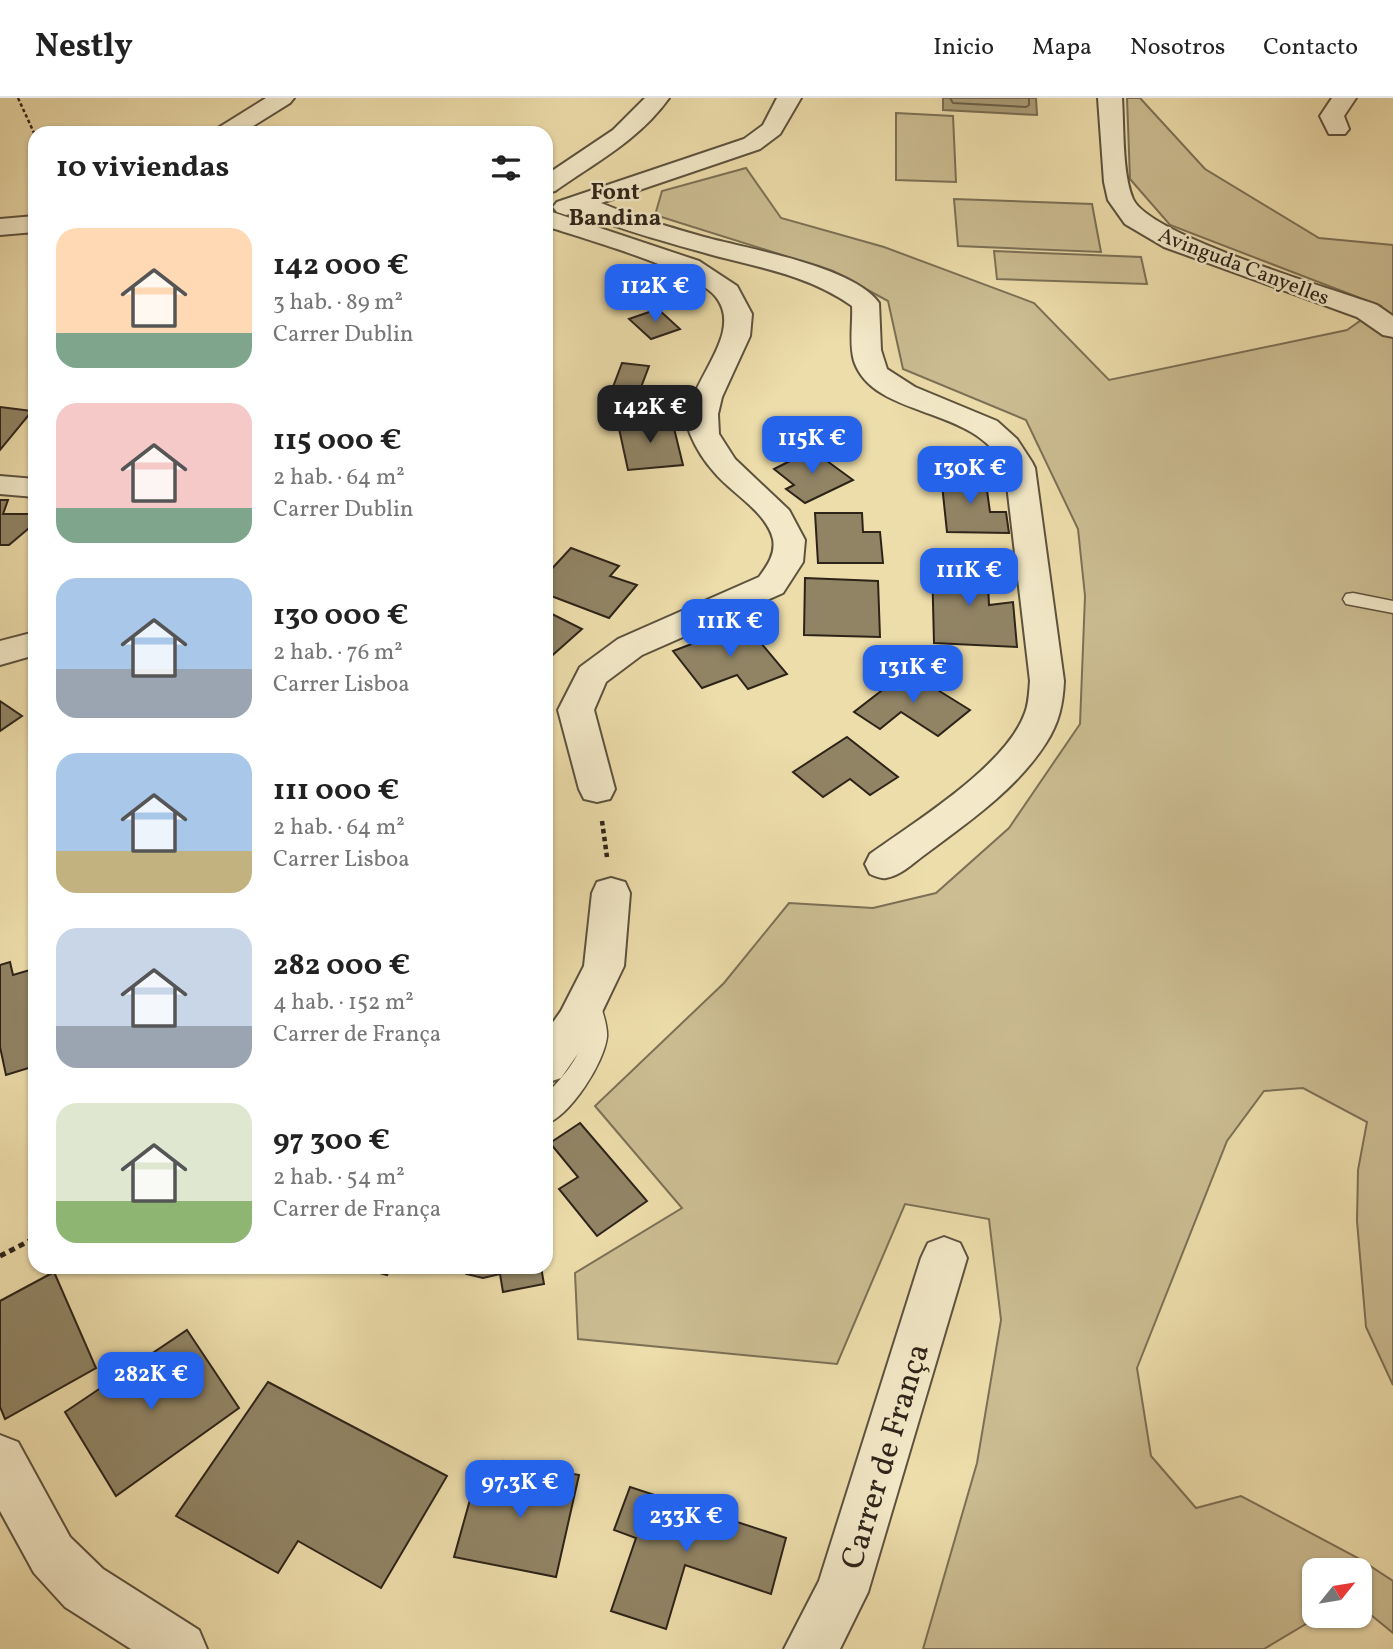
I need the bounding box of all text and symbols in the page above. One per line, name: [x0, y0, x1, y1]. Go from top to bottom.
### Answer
text: Nestly: [35, 25, 133, 71]
text: Inicio: [933, 31, 994, 65]
text: Mapa: [1032, 31, 1092, 65]
text: Nosotros: [1130, 31, 1225, 65]
text: Contacto: [1263, 31, 1358, 65]
text: 10 viviendas: [56, 147, 229, 189]
icon: filters: [487, 149, 525, 187]
district label: Font Bandina: [569, 177, 661, 235]
street label: Avinguda Canyelles: [1154, 221, 1333, 313]
text: 142 000 €: [273, 245, 409, 287]
icon: home: [112, 256, 196, 340]
pin: 112K €: [598, 264, 712, 324]
text: 112K €: [621, 271, 689, 303]
text: 3 hab. · 89 m²: [273, 287, 403, 319]
text: Carrer Dublin: [273, 319, 414, 351]
pin: 142K €: [593, 386, 707, 445]
text: 142K €: [613, 392, 687, 424]
pin: 115K €: [755, 416, 869, 476]
text: 115 000 €: [273, 420, 402, 462]
text: 115K €: [778, 423, 846, 455]
icon: home: [112, 431, 196, 515]
pin: 130K €: [913, 446, 1027, 506]
text: 130K €: [934, 453, 1007, 485]
text: 2 hab. · 64 m²: [273, 462, 405, 494]
text: Carrer Dublin: [273, 494, 414, 526]
pin: 111K €: [912, 548, 1026, 608]
text: 111K €: [936, 555, 1002, 587]
text: 130 000 €: [273, 595, 409, 637]
pin: 111K €: [673, 600, 787, 659]
icon: home: [112, 606, 196, 690]
text: 111K €: [697, 606, 763, 638]
text: 2 hab. · 76 m²: [273, 637, 403, 669]
pin: 131K €: [856, 646, 970, 705]
text: 131K €: [879, 652, 947, 684]
text: Carrer Lisboa: [273, 669, 410, 701]
text: 111 000 €: [273, 770, 399, 812]
icon: home: [112, 781, 196, 865]
text: 2 hab. · 64 m²: [273, 812, 405, 844]
text: Carrer Lisboa: [273, 844, 410, 876]
text: 282 000 €: [273, 945, 410, 987]
icon: home: [112, 956, 196, 1040]
text: 4 hab. · 152 m²: [273, 987, 414, 1019]
text: Carrer de França: [273, 1019, 441, 1051]
text: 97 300 €: [273, 1120, 390, 1162]
icon: home: [112, 1131, 196, 1215]
text: 2 hab. · 54 m²: [273, 1162, 405, 1194]
text: Carrer de França: [273, 1194, 441, 1226]
street label: Carrer de França: [832, 1339, 942, 1575]
pin: 282K €: [94, 1352, 208, 1412]
text: 282K €: [114, 1359, 188, 1391]
pin: 97.3K €: [455, 1460, 585, 1520]
text: 97.3K €: [481, 1467, 559, 1499]
pin: 233K €: [629, 1494, 743, 1554]
text: 233K €: [649, 1501, 723, 1533]
north arrow: [1302, 1558, 1372, 1628]
map controls: [1302, 1558, 1372, 1628]

